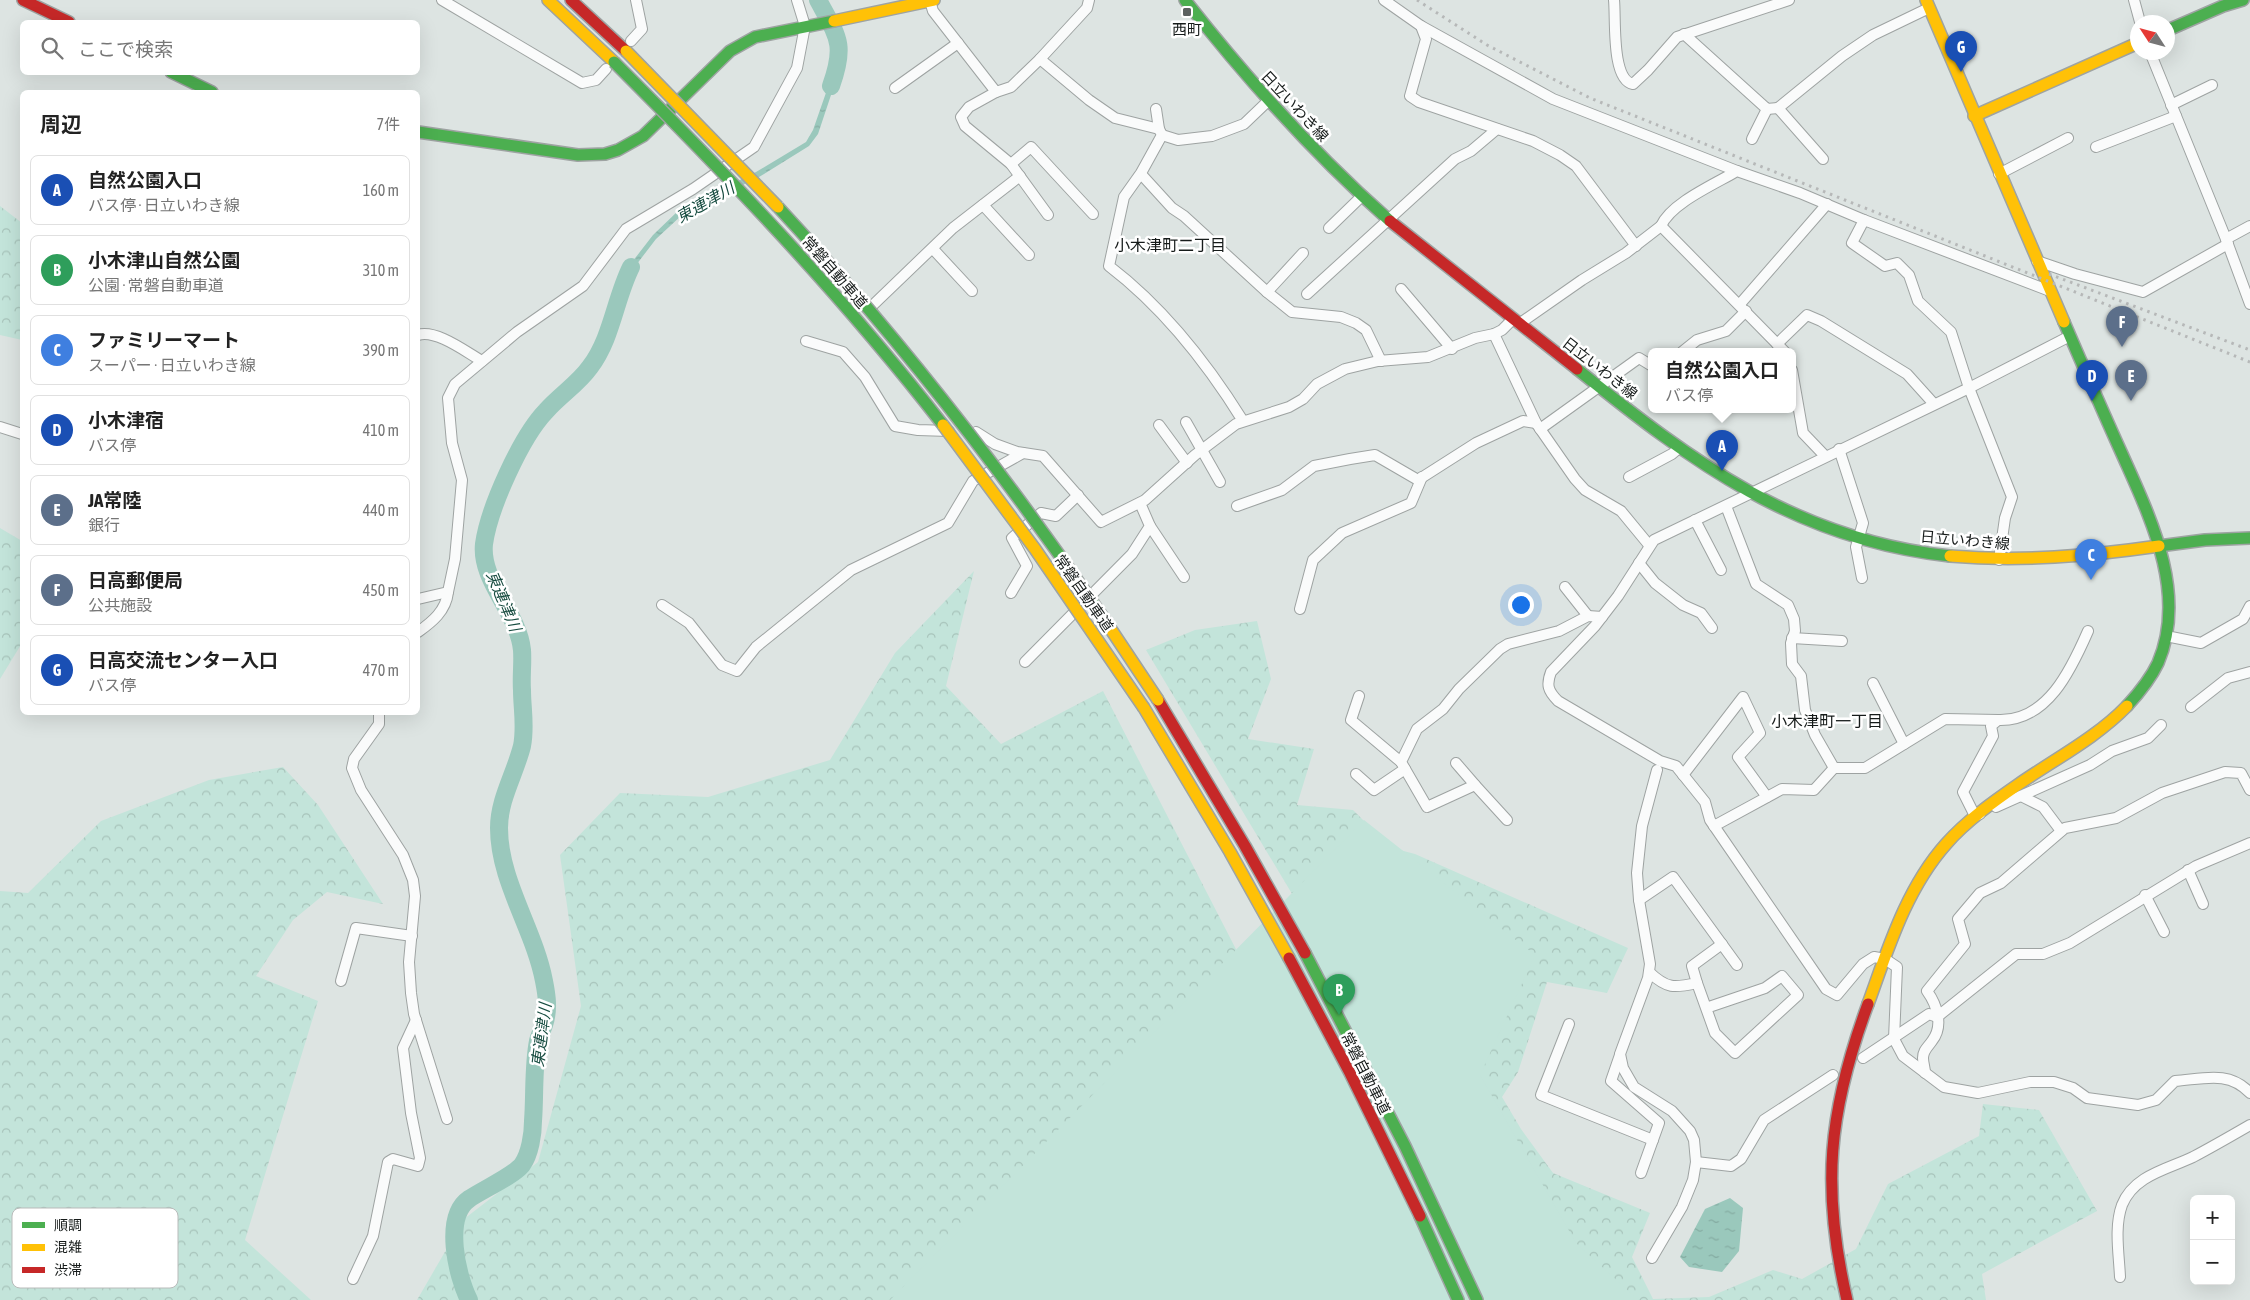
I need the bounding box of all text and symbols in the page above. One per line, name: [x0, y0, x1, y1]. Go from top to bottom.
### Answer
marker: 西町: [1181, 6, 1193, 18]
north arrow: [2130, 15, 2175, 60]
search box: [20, 20, 420, 75]
place label: 西町: [1172, 21, 1202, 38]
pin: G: [1945, 31, 1977, 72]
icon: search: [38, 34, 66, 62]
text: ここで検索: [78, 38, 173, 60]
street label: 日立いわき線: [1258, 67, 1332, 145]
text: 周辺: [40, 112, 82, 136]
text: 7件: [376, 115, 400, 133]
text: 自然公園入口: [88, 169, 202, 191]
water label: 東連津川: [673, 177, 739, 226]
text: A: [53, 181, 61, 199]
text: 160 m: [363, 181, 399, 199]
text: バス停 · 日立いわき線: [88, 196, 240, 214]
street label: 常磐自動車道: [799, 232, 871, 312]
district label: 小木津町二丁目: [1114, 236, 1226, 254]
text: 小木津山自然公園: [88, 249, 240, 271]
text: B: [53, 261, 61, 279]
text: 310 m: [363, 261, 399, 279]
text: 公園 · 常磐自動車道: [88, 276, 224, 294]
pin: F: [2106, 306, 2138, 347]
text: ファミリーマート: [88, 329, 240, 351]
street label: 日立いわき線: [1559, 334, 1641, 402]
text: C: [53, 341, 61, 359]
text: 390 m: [363, 341, 399, 359]
popup: [1648, 348, 1796, 413]
text: スーパー · 日立いわき線: [88, 356, 256, 374]
text: 自然公園入口: [1665, 359, 1779, 381]
pin: D: [2076, 360, 2108, 401]
pin: E: [2115, 360, 2147, 401]
text: バス停: [1665, 386, 1713, 404]
text: 小木津宿: [88, 409, 164, 431]
text: D: [53, 421, 61, 439]
text: 410 m: [363, 421, 399, 439]
pin: A: [1706, 430, 1738, 471]
text: バス停: [88, 436, 136, 454]
text: JA常陸: [88, 489, 141, 511]
text: E: [54, 501, 60, 519]
text: 440 m: [363, 501, 399, 519]
text: 銀行: [88, 516, 120, 534]
street label: 日立いわき線: [1919, 528, 2011, 552]
pin: C: [2075, 539, 2107, 580]
street label: 常磐自動車道: [1051, 551, 1117, 635]
water label: 東連津川: [483, 568, 526, 636]
text: 日高郵便局: [88, 569, 183, 591]
text: F: [54, 581, 60, 599]
text: 450 m: [363, 581, 399, 599]
your location: [1508, 592, 1534, 618]
text: 公共施設: [88, 596, 152, 614]
text: 日高交流センター入口: [88, 649, 278, 671]
text: G: [53, 661, 61, 679]
text: 470 m: [363, 661, 399, 679]
text: バス停: [88, 676, 136, 694]
district label: 小木津町一丁目: [1771, 712, 1883, 730]
pin: B: [1323, 974, 1355, 1015]
water label: 東連津川: [528, 1000, 554, 1068]
street label: 常磐自動車道: [1338, 1029, 1394, 1117]
map controls: [2190, 1195, 2235, 1285]
button: +: [2190, 1195, 2235, 1240]
legend: [12, 1208, 178, 1288]
text: 順調: [54, 1217, 82, 1233]
text: 混雑: [54, 1239, 82, 1255]
button: −: [2190, 1240, 2235, 1285]
text: 渋滞: [54, 1262, 82, 1278]

